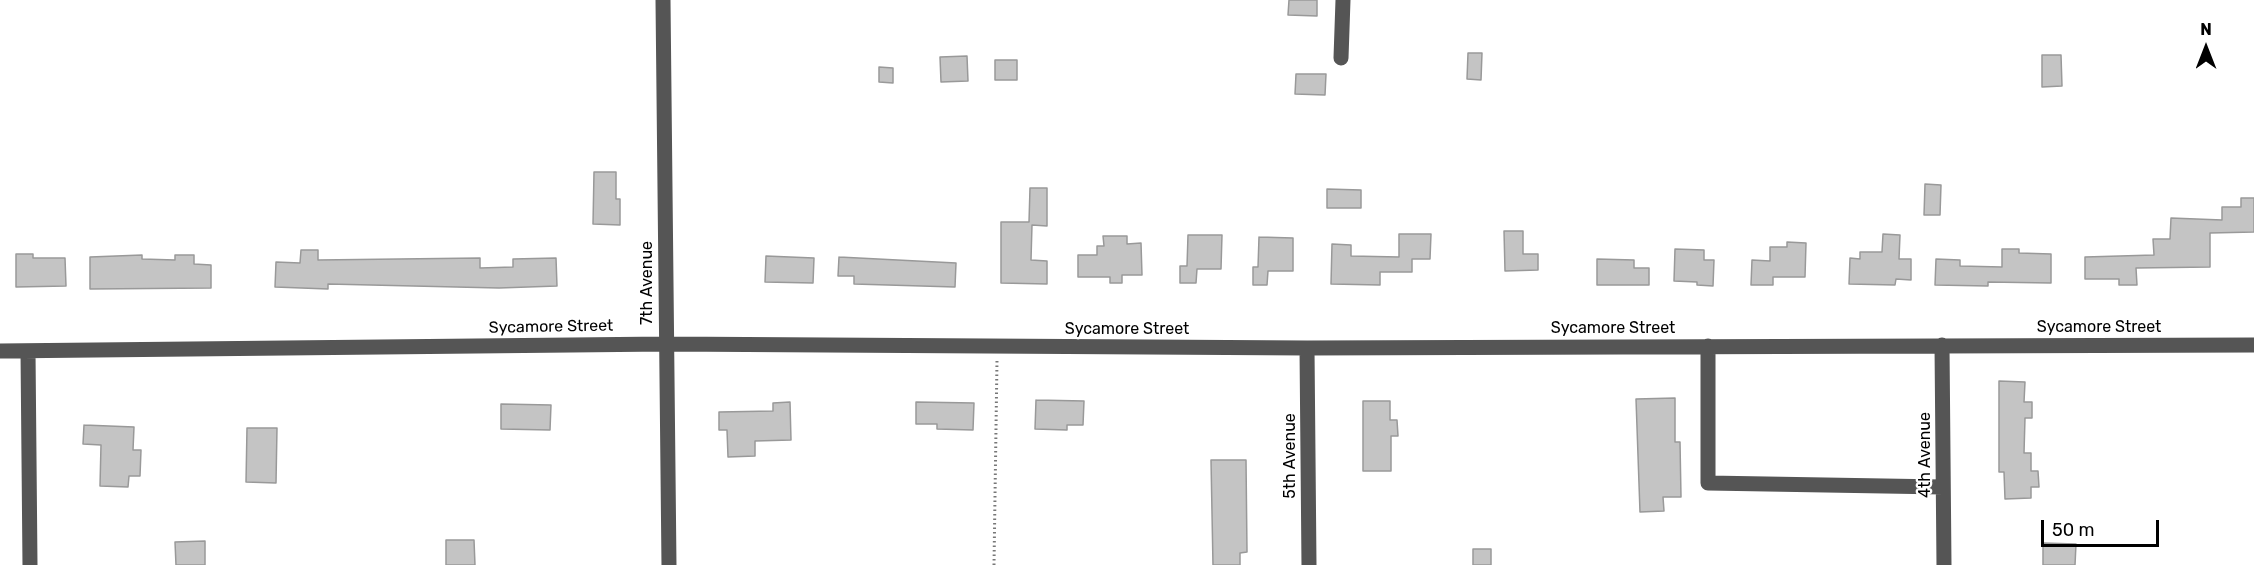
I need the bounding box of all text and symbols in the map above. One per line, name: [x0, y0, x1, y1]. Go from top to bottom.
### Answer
north arrow: [2176, 18, 2236, 78]
text: N: [2200, 20, 2212, 39]
street label: 7th Avenue: [637, 241, 657, 325]
street label: Sycamore Street: [489, 316, 613, 338]
street label: Sycamore Street: [2037, 317, 2161, 337]
street label: Sycamore Street: [1551, 318, 1675, 338]
street label: Sycamore Street: [1065, 319, 1189, 339]
street label: 4th Avenue: [1915, 412, 1935, 498]
street label: 5th Avenue: [1280, 413, 1300, 499]
scale bar: [2044, 508, 2162, 546]
text: 50 m: [2052, 519, 2095, 541]

